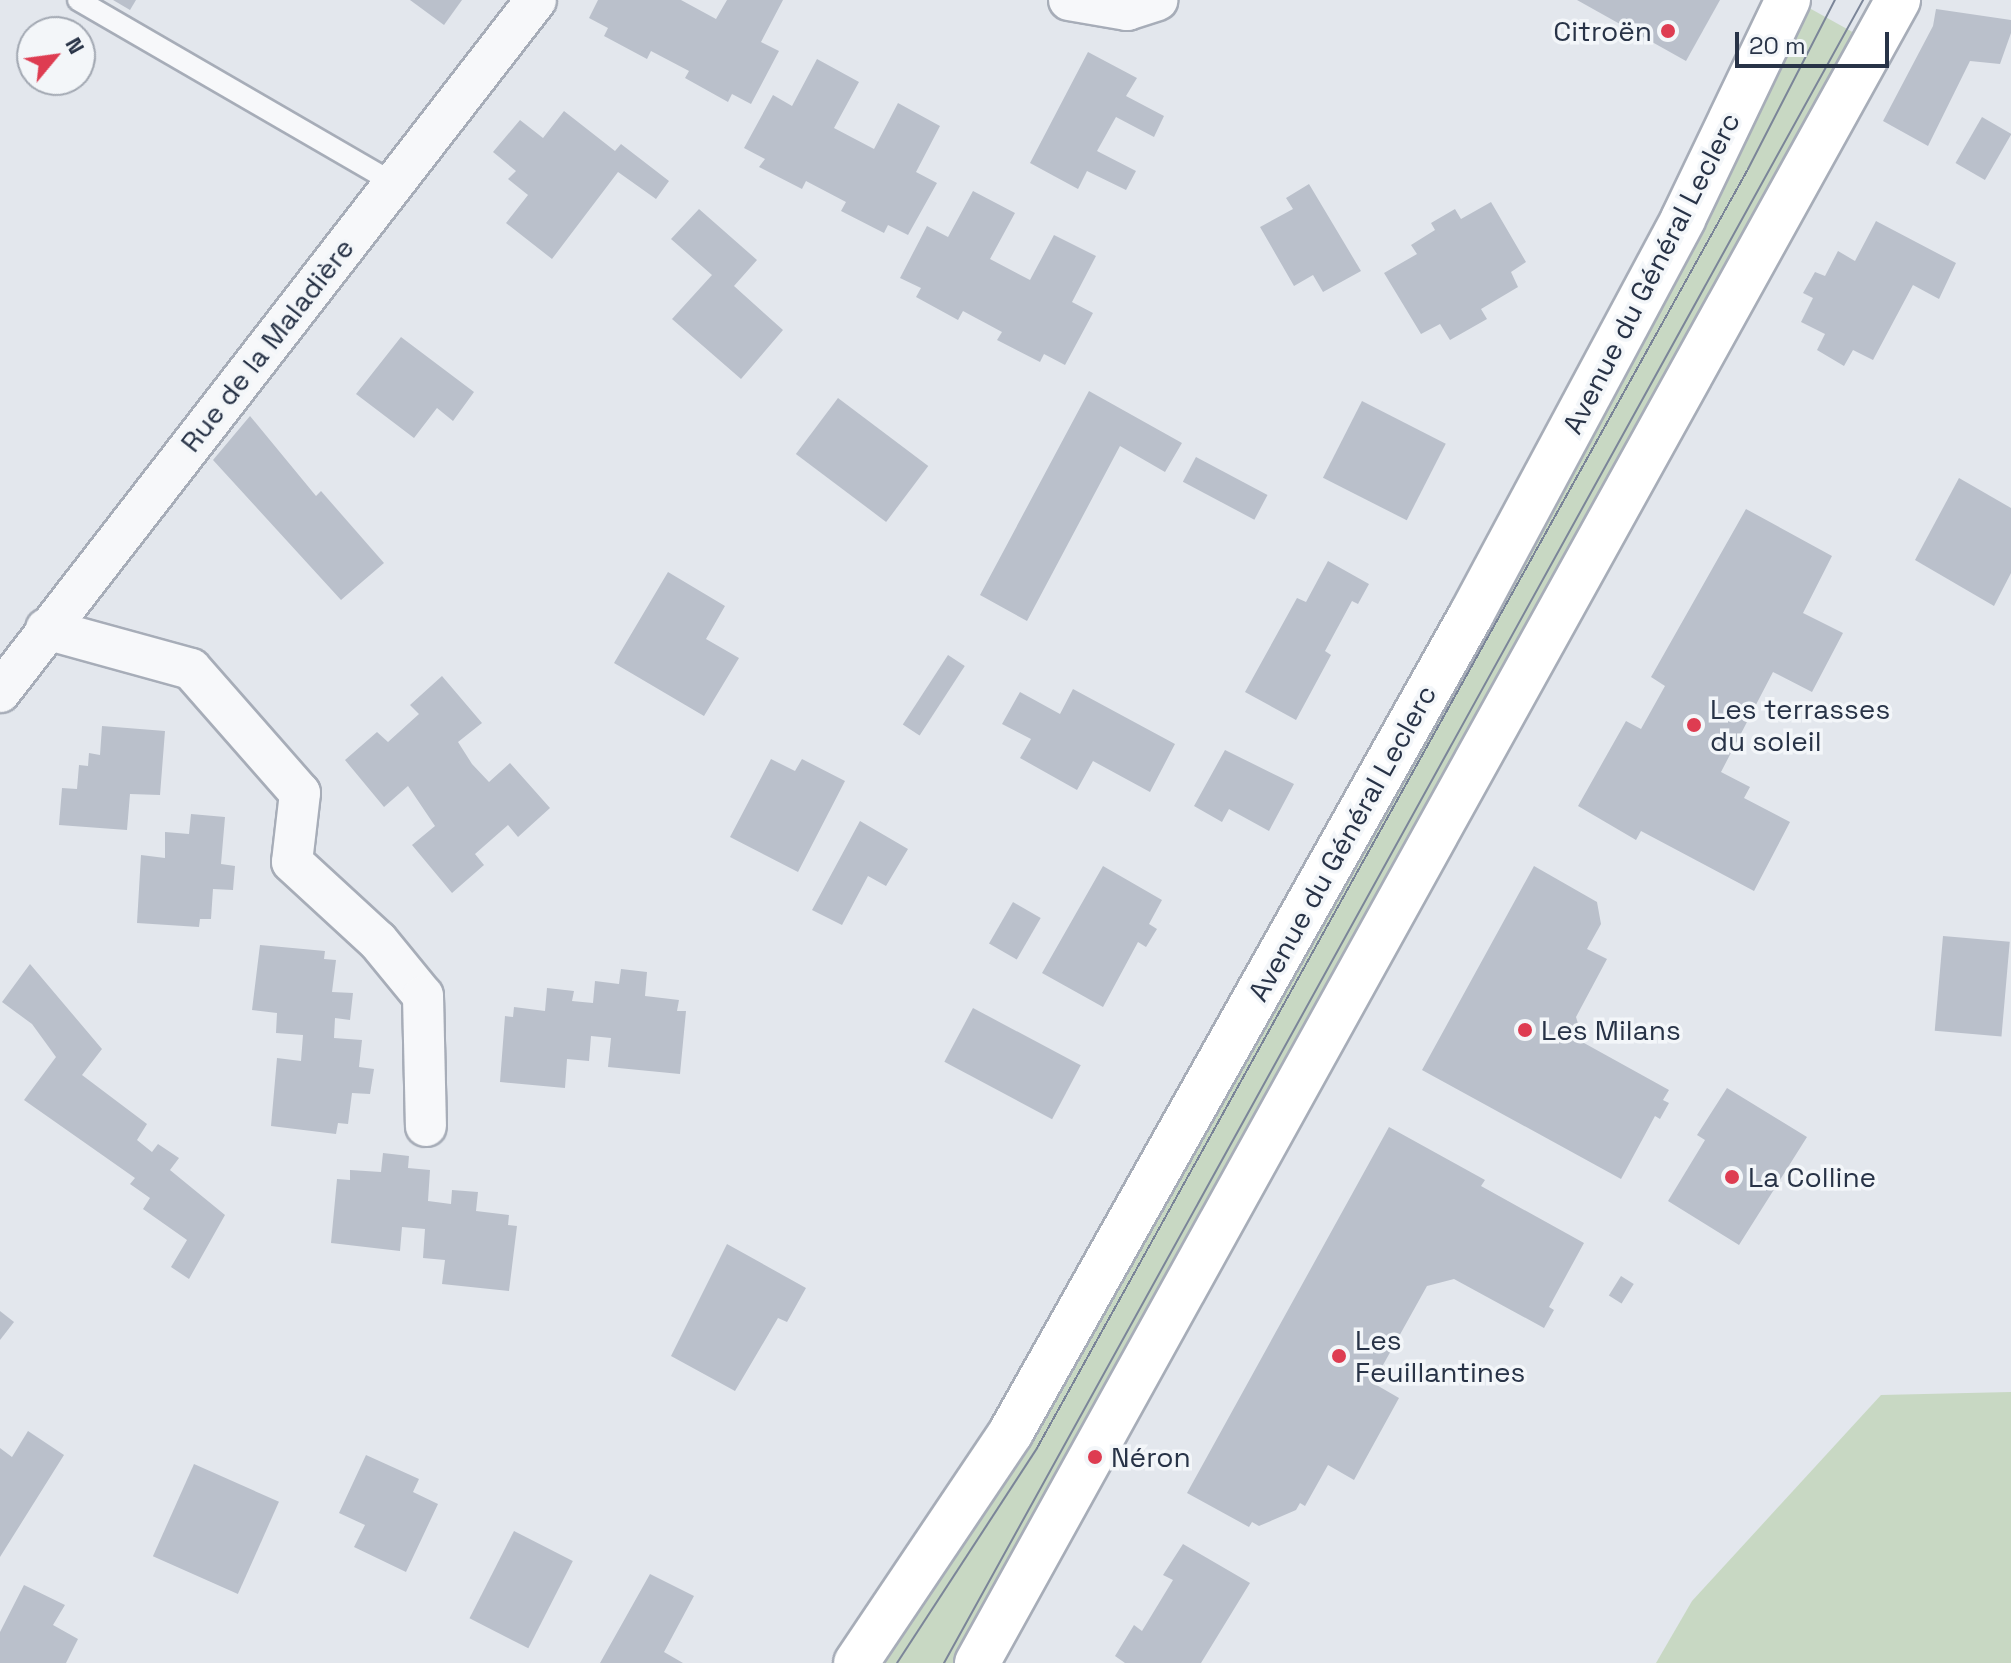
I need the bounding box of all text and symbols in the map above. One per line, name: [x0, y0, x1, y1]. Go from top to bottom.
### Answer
place label: Citroën: [1553, 14, 1652, 48]
north arrow: [16, 16, 96, 96]
scale bar: [1739, 16, 1893, 66]
marker: Citroën: [1659, 22, 1677, 40]
text: 20 m: [1749, 30, 1806, 61]
text: N: [59, 32, 91, 59]
street label: Avenue du Général Leclerc: [1555, 107, 1747, 439]
street label: Rue de la Maladière: [173, 232, 361, 458]
street label: Avenue du Général Leclerc: [1241, 679, 1443, 1007]
place label: Les terrasses du soleil: [1710, 692, 1890, 758]
marker: Les terrasses du soleil: [1685, 716, 1703, 734]
place label: Les Milans: [1541, 1013, 1681, 1047]
marker: Les Milans: [1516, 1021, 1534, 1039]
place label: La Colline: [1748, 1160, 1876, 1194]
marker: La Colline: [1723, 1168, 1741, 1186]
place label: Les Feuillantines: [1355, 1323, 1525, 1389]
marker: Les Feuillantines: [1330, 1347, 1348, 1365]
place label: Néron: [1111, 1440, 1191, 1474]
marker: Néron: [1086, 1448, 1104, 1466]

